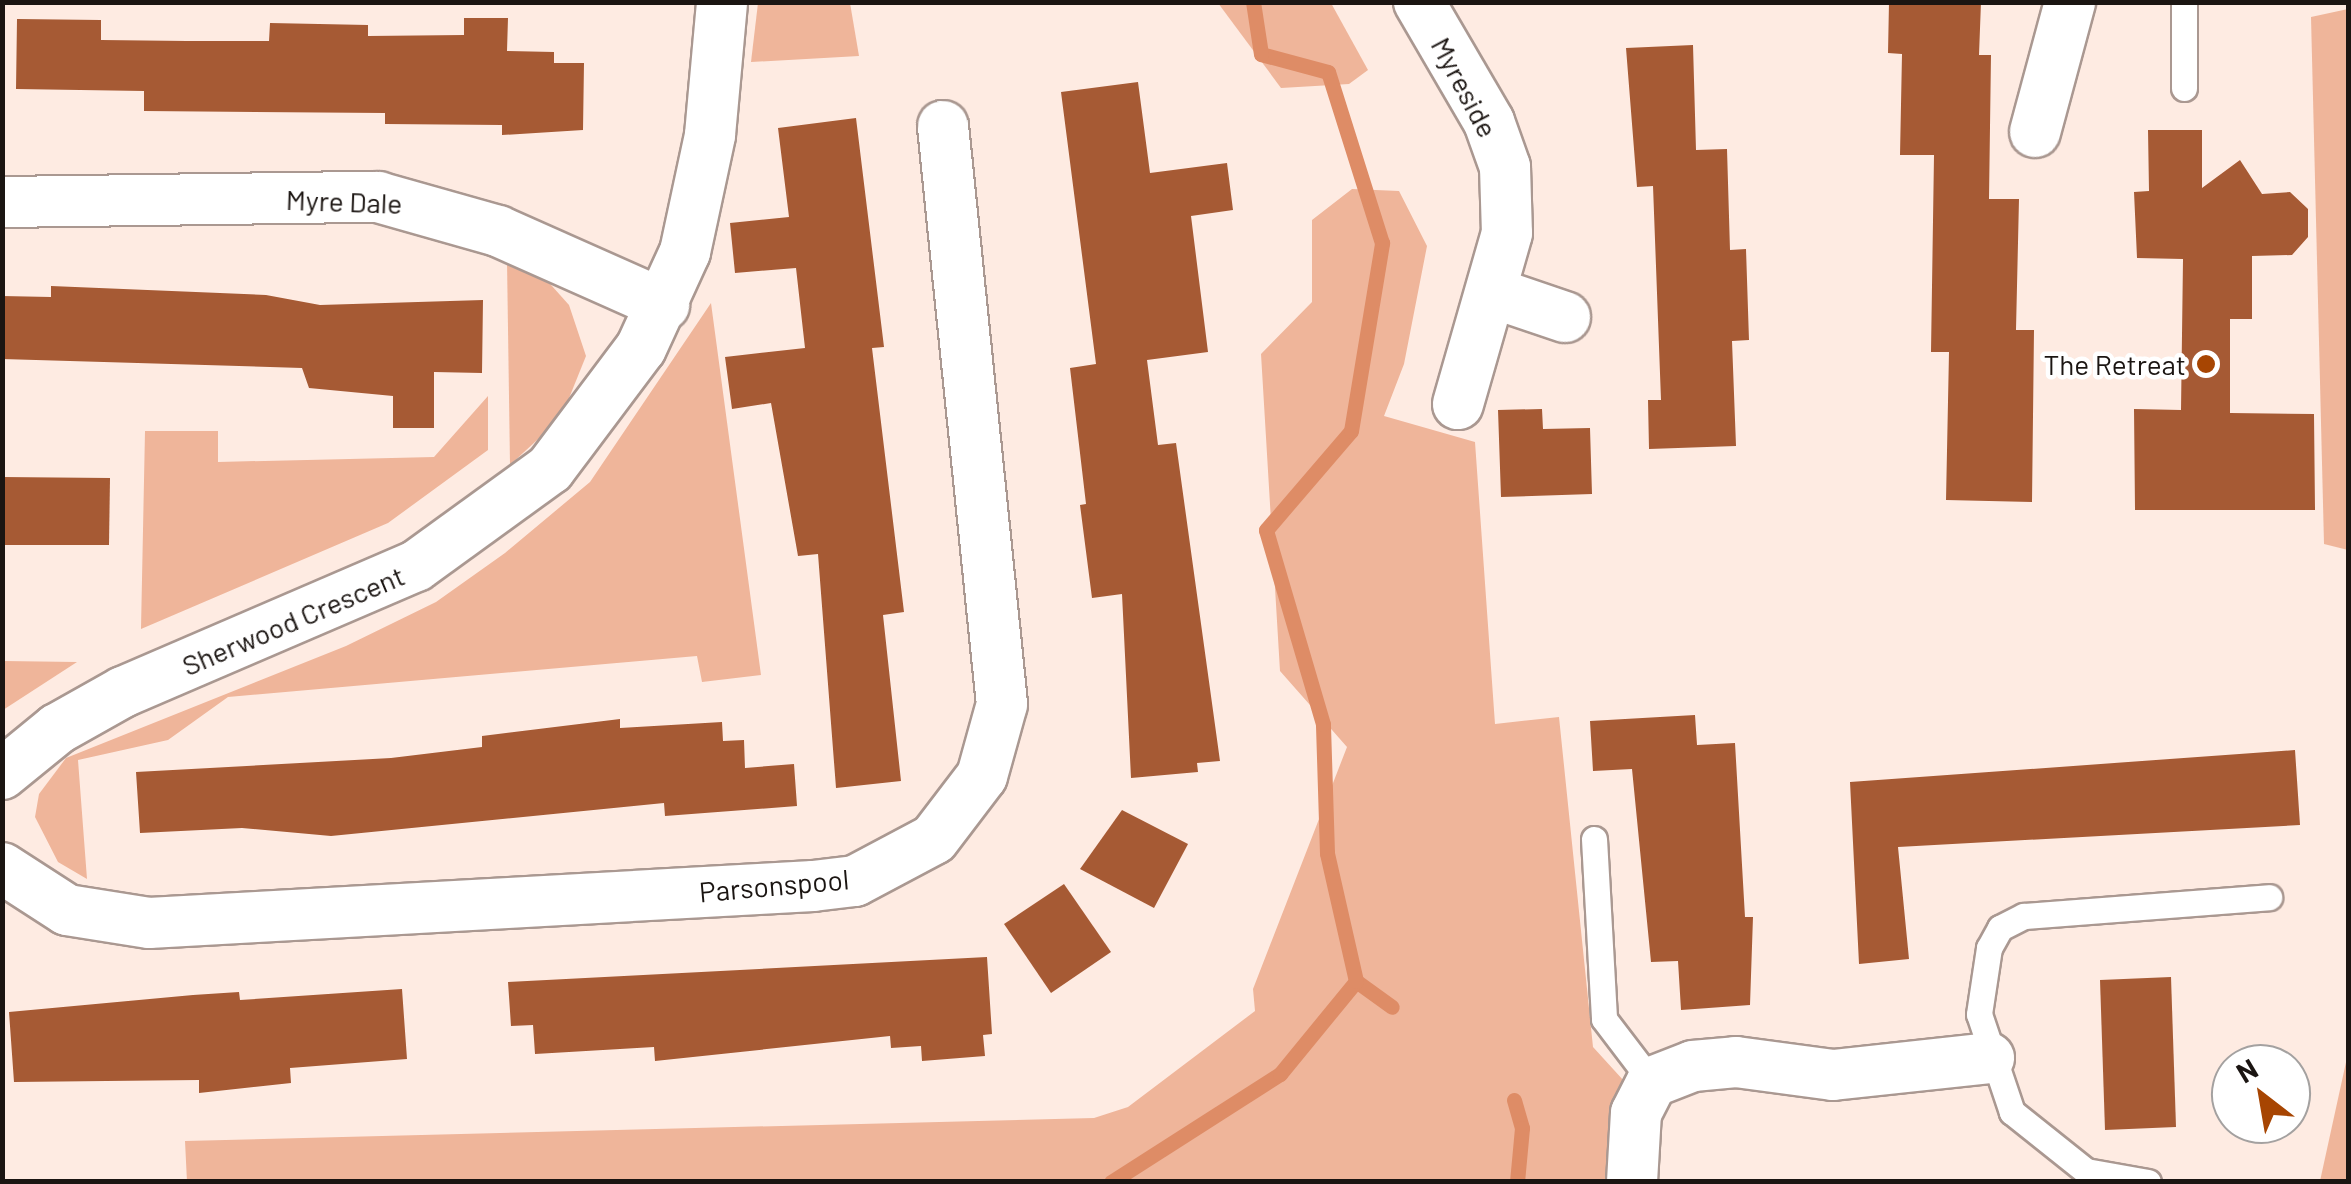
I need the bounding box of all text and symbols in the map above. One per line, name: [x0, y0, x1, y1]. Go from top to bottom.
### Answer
street label: Myreside: [1425, 31, 1505, 143]
street label: Myre Dale: [285, 182, 403, 220]
place label: The Retreat: [2043, 347, 2186, 381]
marker: The Retreat: [2195, 353, 2217, 375]
street label: Sherwood Crescent: [177, 558, 409, 682]
street label: Parsonspool: [698, 862, 850, 908]
north arrow: [2211, 1044, 2311, 1144]
text: N: [2230, 1051, 2263, 1089]

